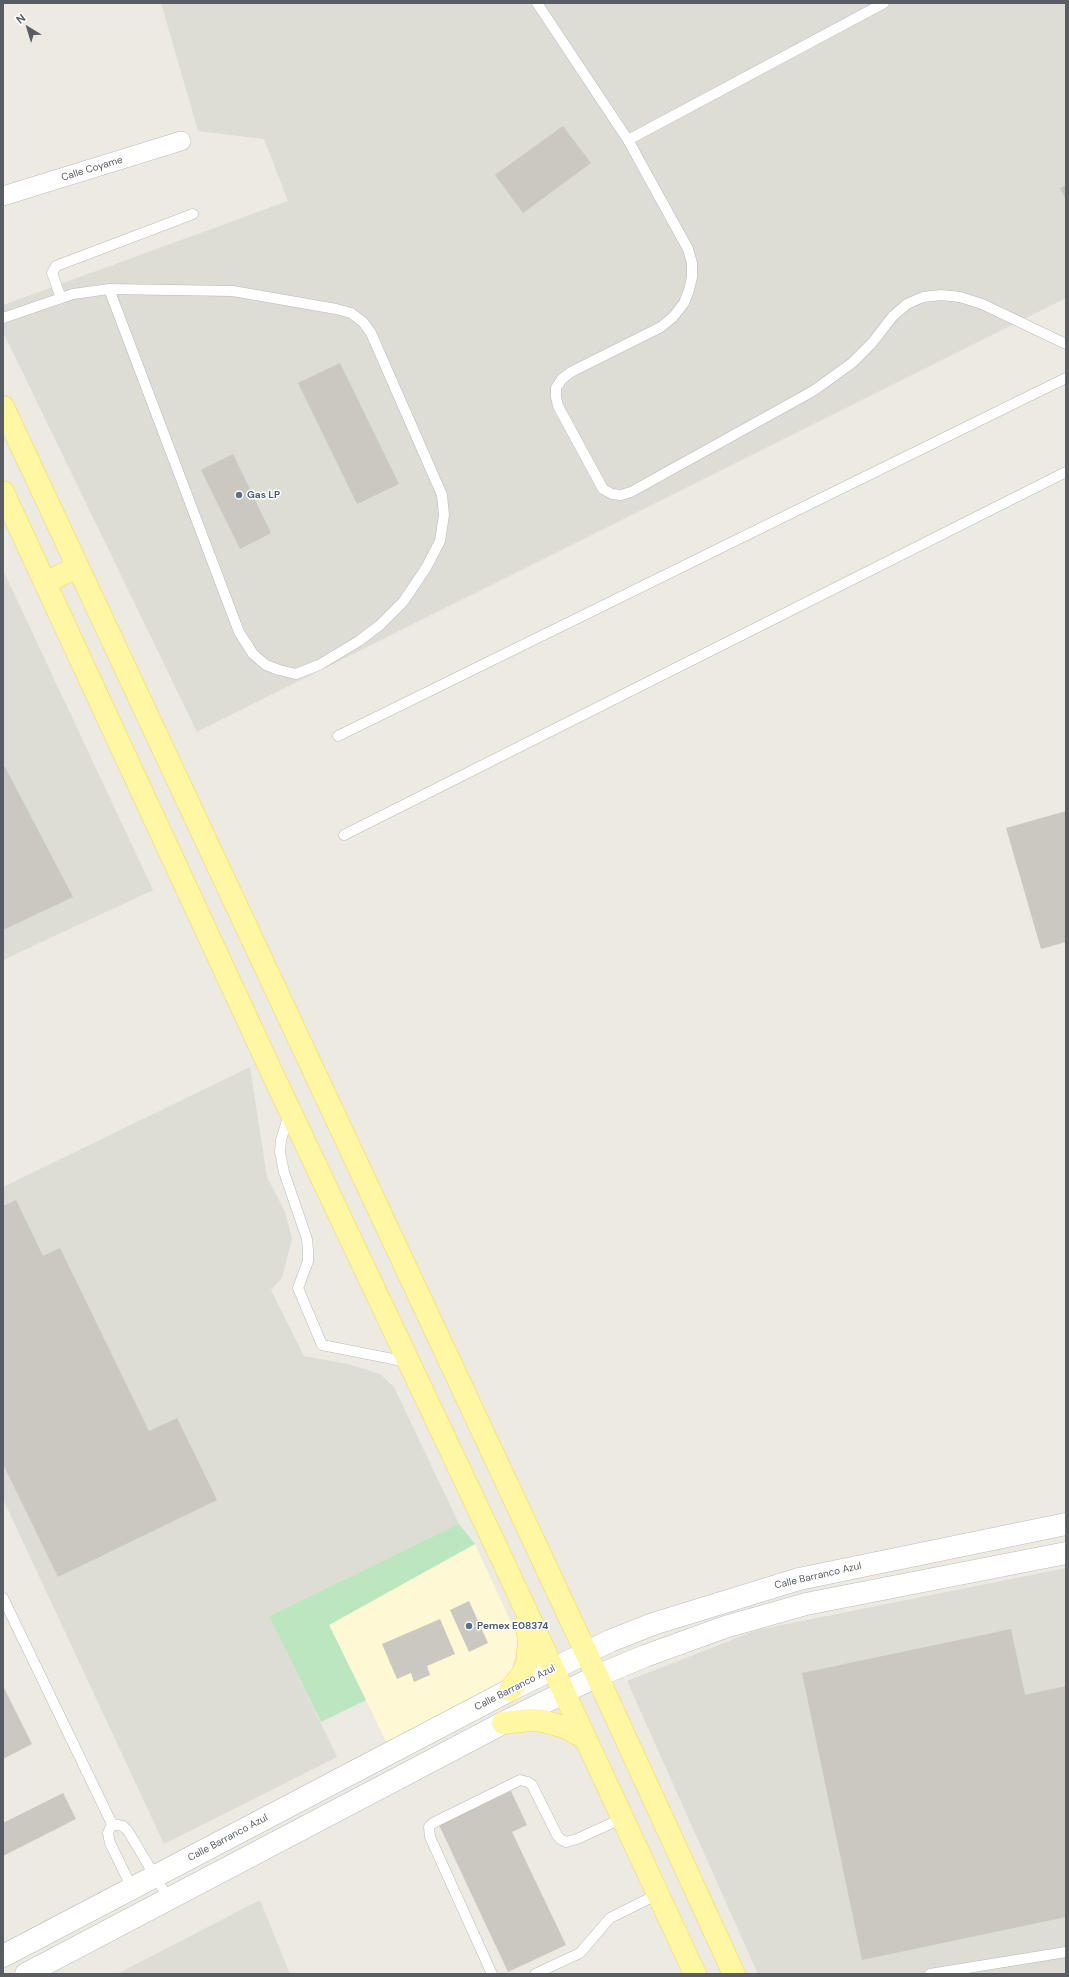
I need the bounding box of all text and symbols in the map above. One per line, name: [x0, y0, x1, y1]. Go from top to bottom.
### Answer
north arrow: [8, 8, 48, 48]
text: N: [13, 11, 28, 27]
street label: Calle Coyame: [60, 154, 124, 184]
place label: Gas LP: [247, 489, 280, 501]
marker: Gas LP: [234, 490, 244, 500]
street label: Calle Barranco Azul: [773, 1560, 863, 1592]
place label: Pemex E08374: [477, 1620, 549, 1632]
marker: Pemex E08374: [464, 1621, 474, 1631]
street label: Calle Barranco Azul: [473, 1662, 557, 1714]
street label: Calle Barranco Azul: [186, 1812, 270, 1864]

